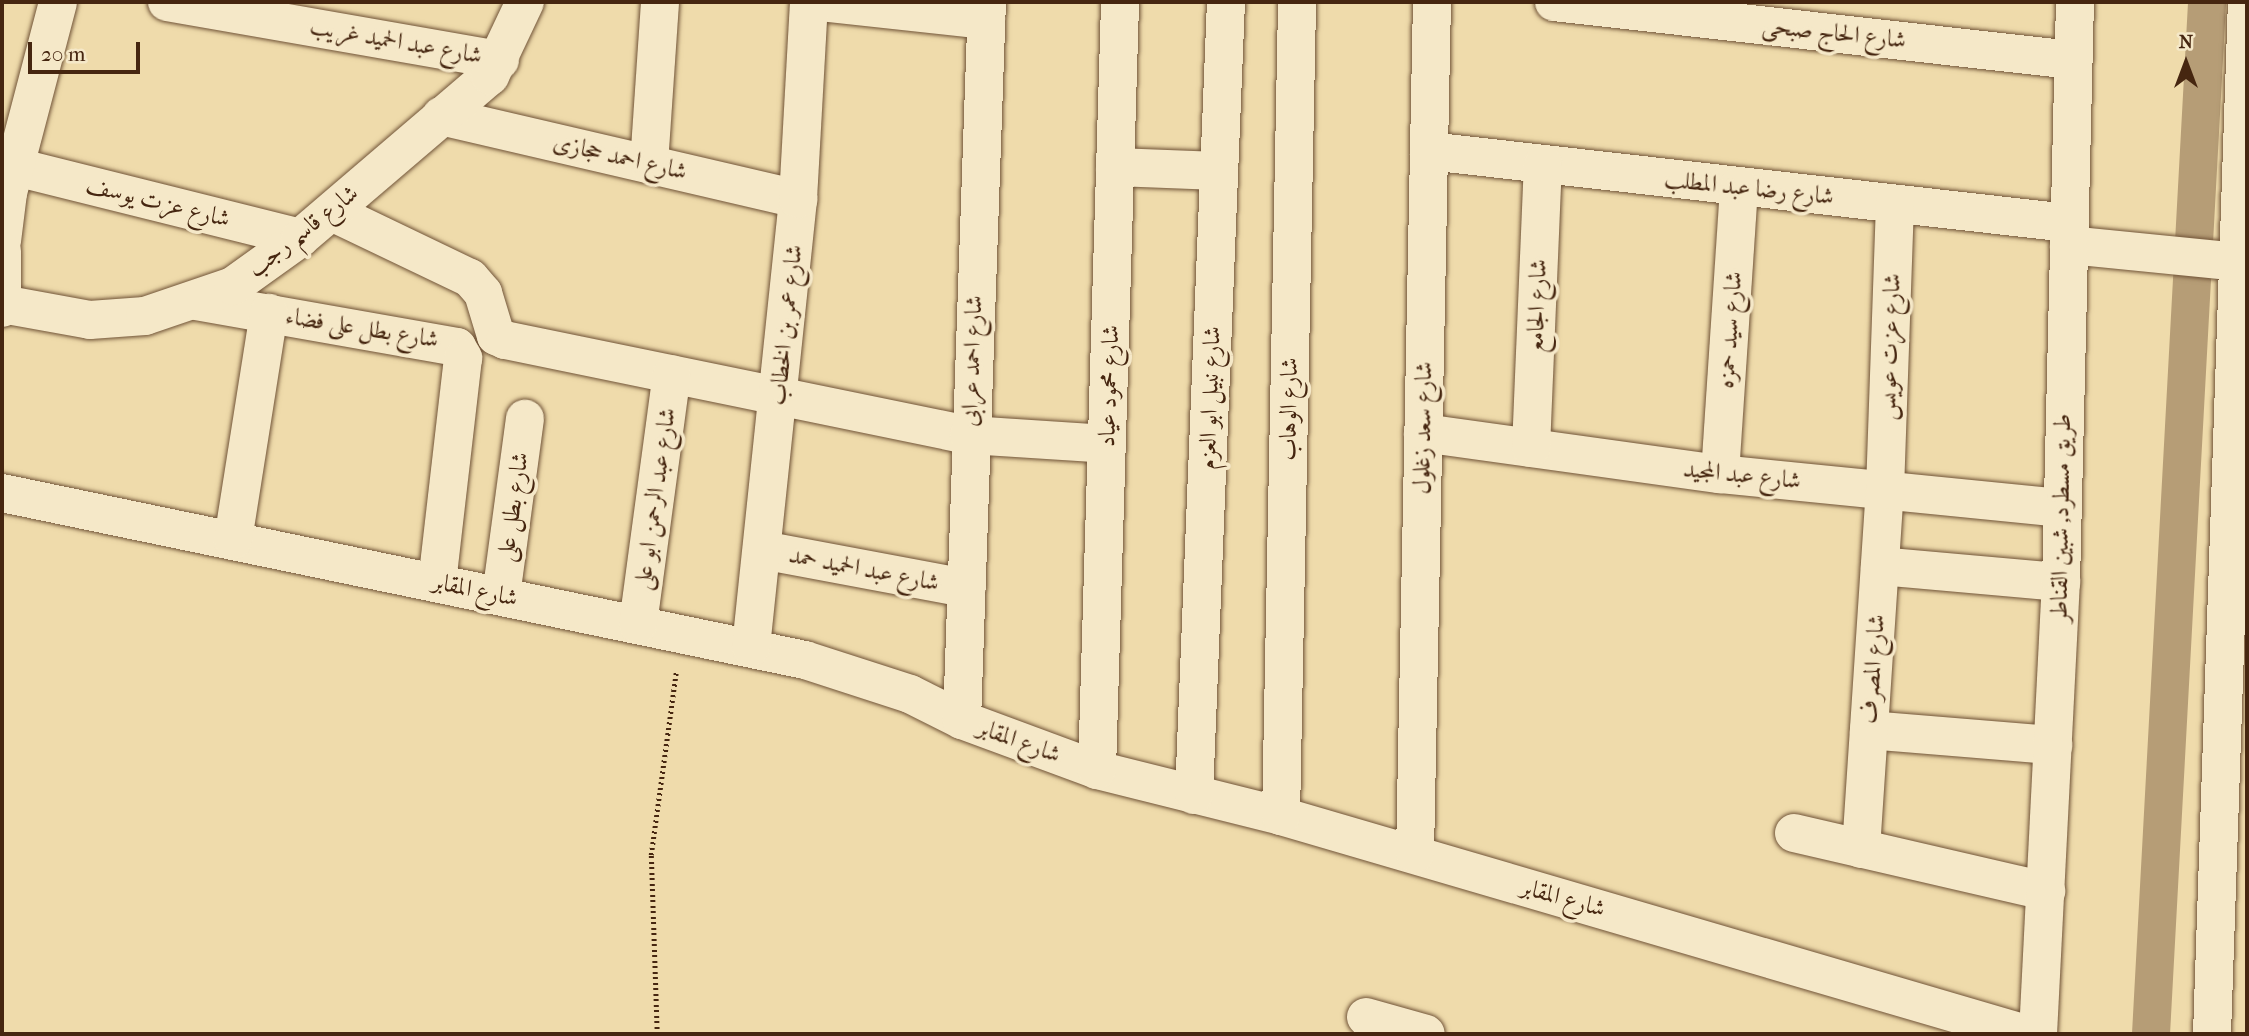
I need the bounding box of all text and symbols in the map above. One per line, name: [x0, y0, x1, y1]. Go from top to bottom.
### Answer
street label: شارع الحاج صبحى: [1760, 11, 1908, 55]
street label: شارع عبد الحميد غريب: [308, 12, 484, 70]
scale bar: [32, 28, 144, 72]
north arrow: [2151, 28, 2221, 98]
text: N: [2179, 31, 2193, 53]
text: 20 m: [41, 42, 85, 66]
street label: شارع احمد حجازى: [550, 128, 690, 186]
street label: شارع رضا عبد المطلب: [1663, 165, 1835, 211]
street label: شارع عزت يوسف: [83, 170, 233, 234]
street label: شارع قاسم رجب: [242, 179, 364, 283]
street label: شارع عمر بن الخطاب: [763, 243, 809, 407]
street label: شارع الجامع: [1521, 259, 1553, 353]
street label: شارع سيد حمزه: [1712, 270, 1748, 390]
street label: شارع عزت عويس: [1873, 273, 1907, 421]
street label: شارع احمد عرابى: [955, 295, 989, 427]
street label: شارع بطل على فضاء: [283, 302, 441, 354]
street label: شارع محمود عياد: [1092, 324, 1126, 448]
street label: شارع نبيل ابو العزم: [1193, 326, 1227, 470]
street label: شارع الوهاب: [1274, 357, 1304, 461]
street label: شارع سعد زغلول: [1407, 361, 1439, 495]
street label: شارع عبد الرحمن ابو على: [628, 406, 682, 592]
street label: طريق مسطرد, شبين القناطر: [2045, 413, 2077, 623]
street label: شارع بطل على: [491, 450, 535, 564]
street label: شارع عبد المجيد: [1682, 455, 1802, 495]
street label: شارع عبد الحميد حمد: [786, 540, 942, 598]
street label: شارع المقابر: [430, 567, 520, 613]
street label: شارع المصرف: [1855, 613, 1891, 725]
street label: شارع المقابر: [973, 713, 1065, 769]
street label: شارع المقابر: [1517, 872, 1609, 924]

